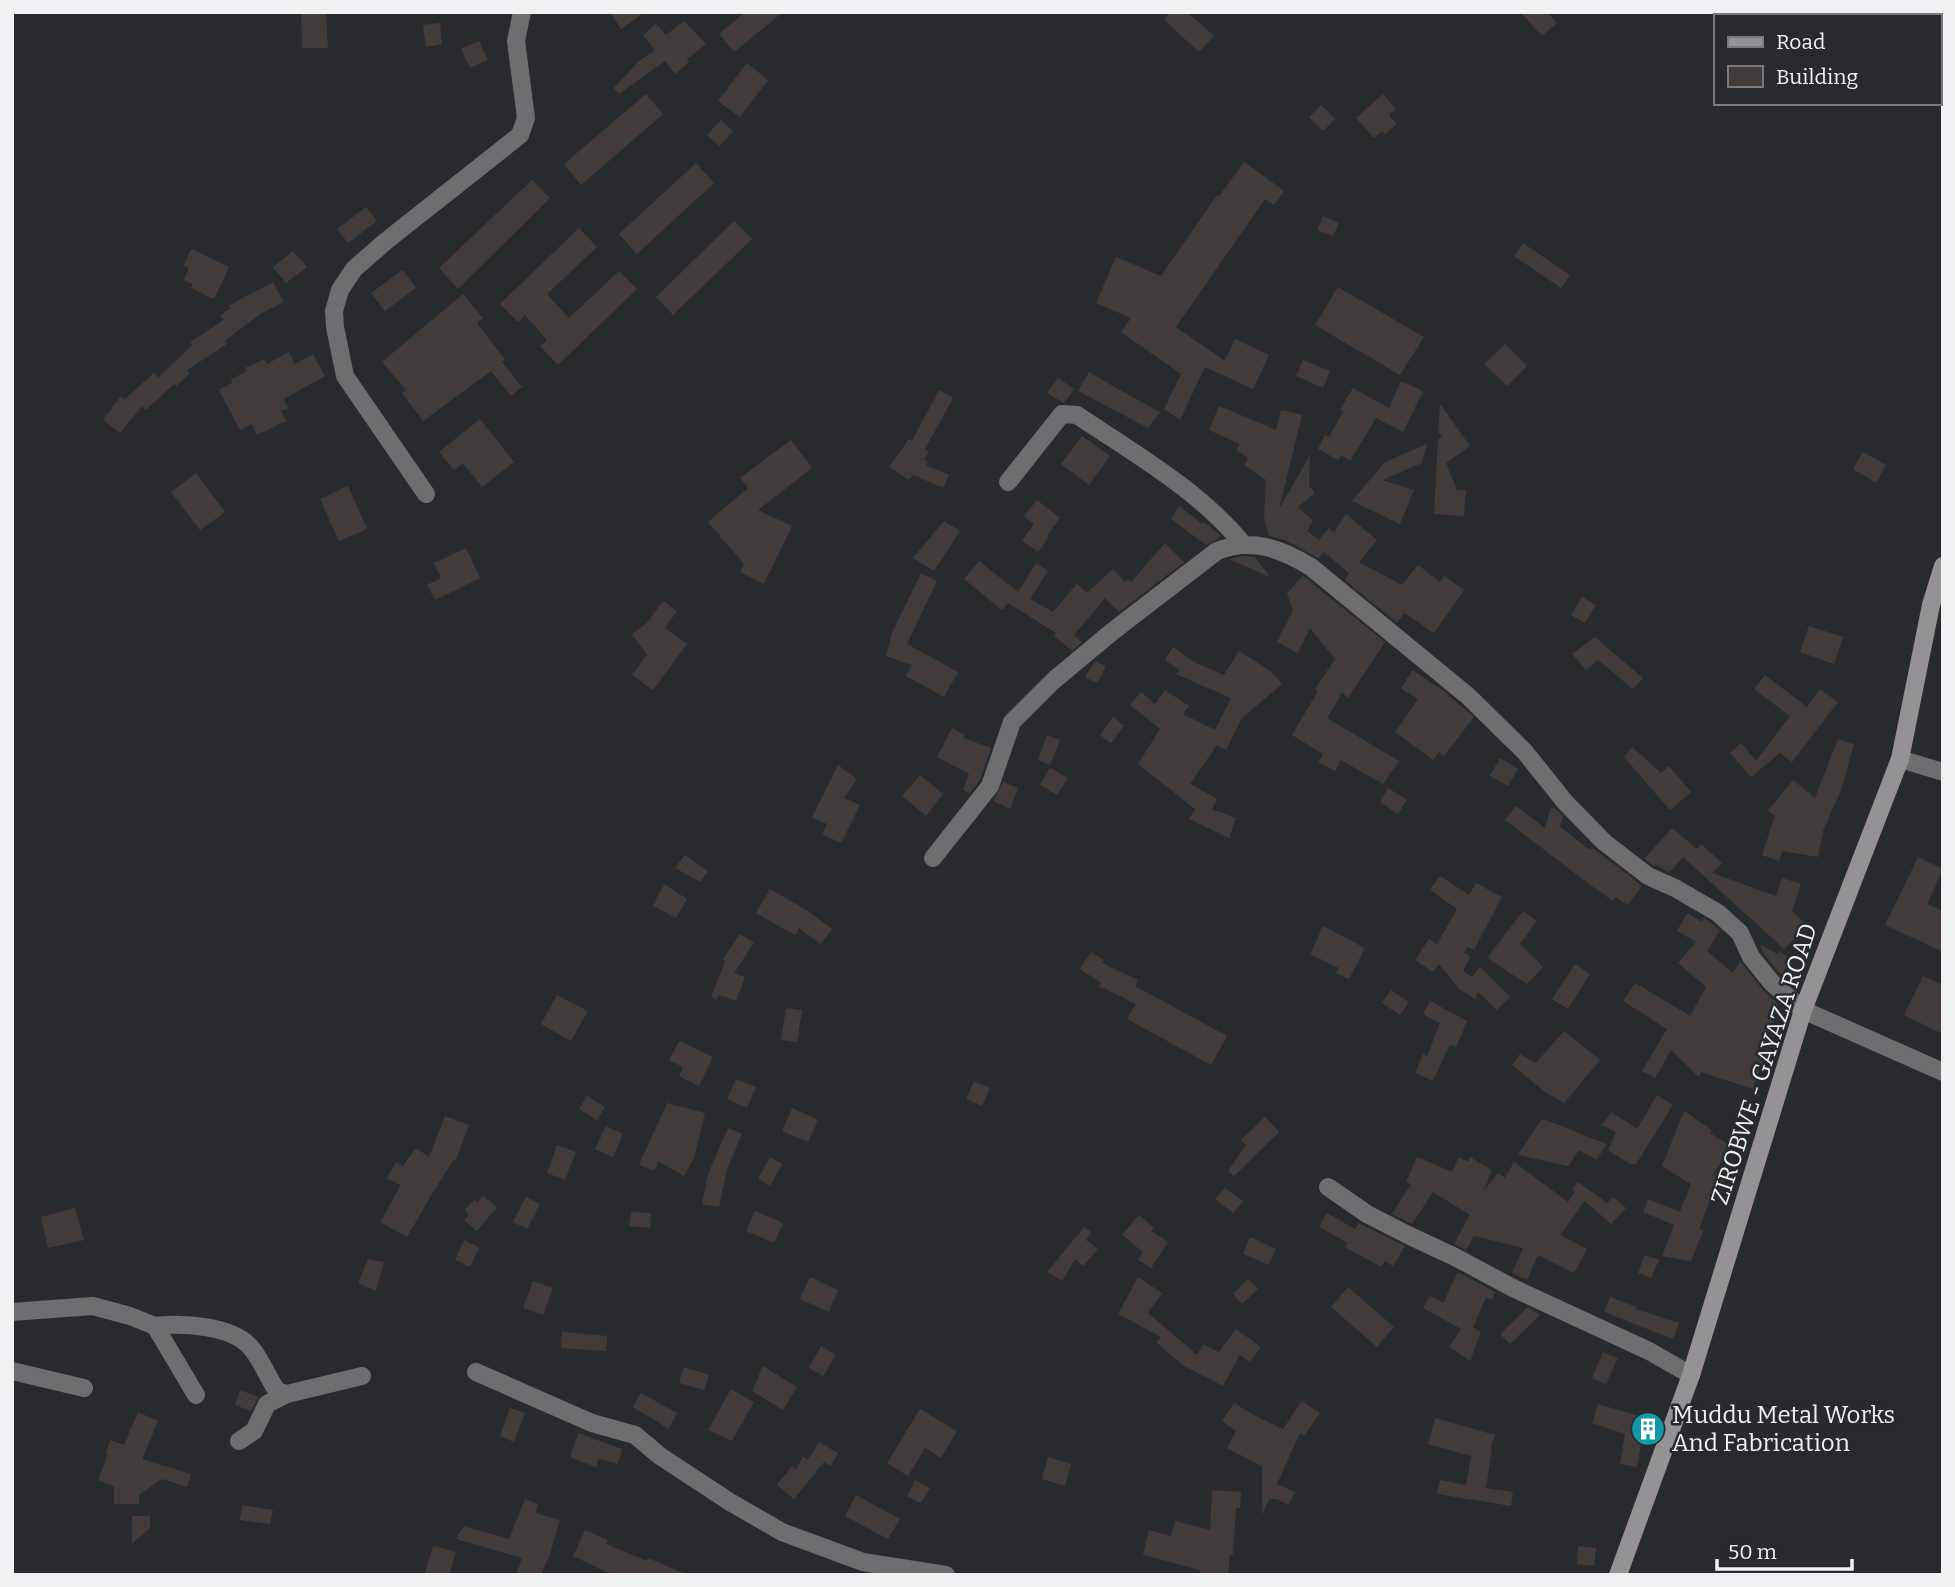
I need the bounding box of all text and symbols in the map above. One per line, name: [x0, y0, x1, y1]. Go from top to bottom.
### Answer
legend: [1714, 14, 1941, 105]
text: Road: [1776, 29, 1825, 55]
text: Building: [1776, 64, 1859, 90]
street label: ZIROBWE - GAYAZA ROAD: [1705, 920, 1823, 1208]
place label: Muddu Metal Works And Fabrication: [1672, 1401, 1895, 1457]
building icon: Muddu Metal Works And Fabrication: [1629, 1410, 1667, 1448]
scale bar: [1717, 1528, 1852, 1572]
text: 50 m: [1728, 1539, 1777, 1565]

